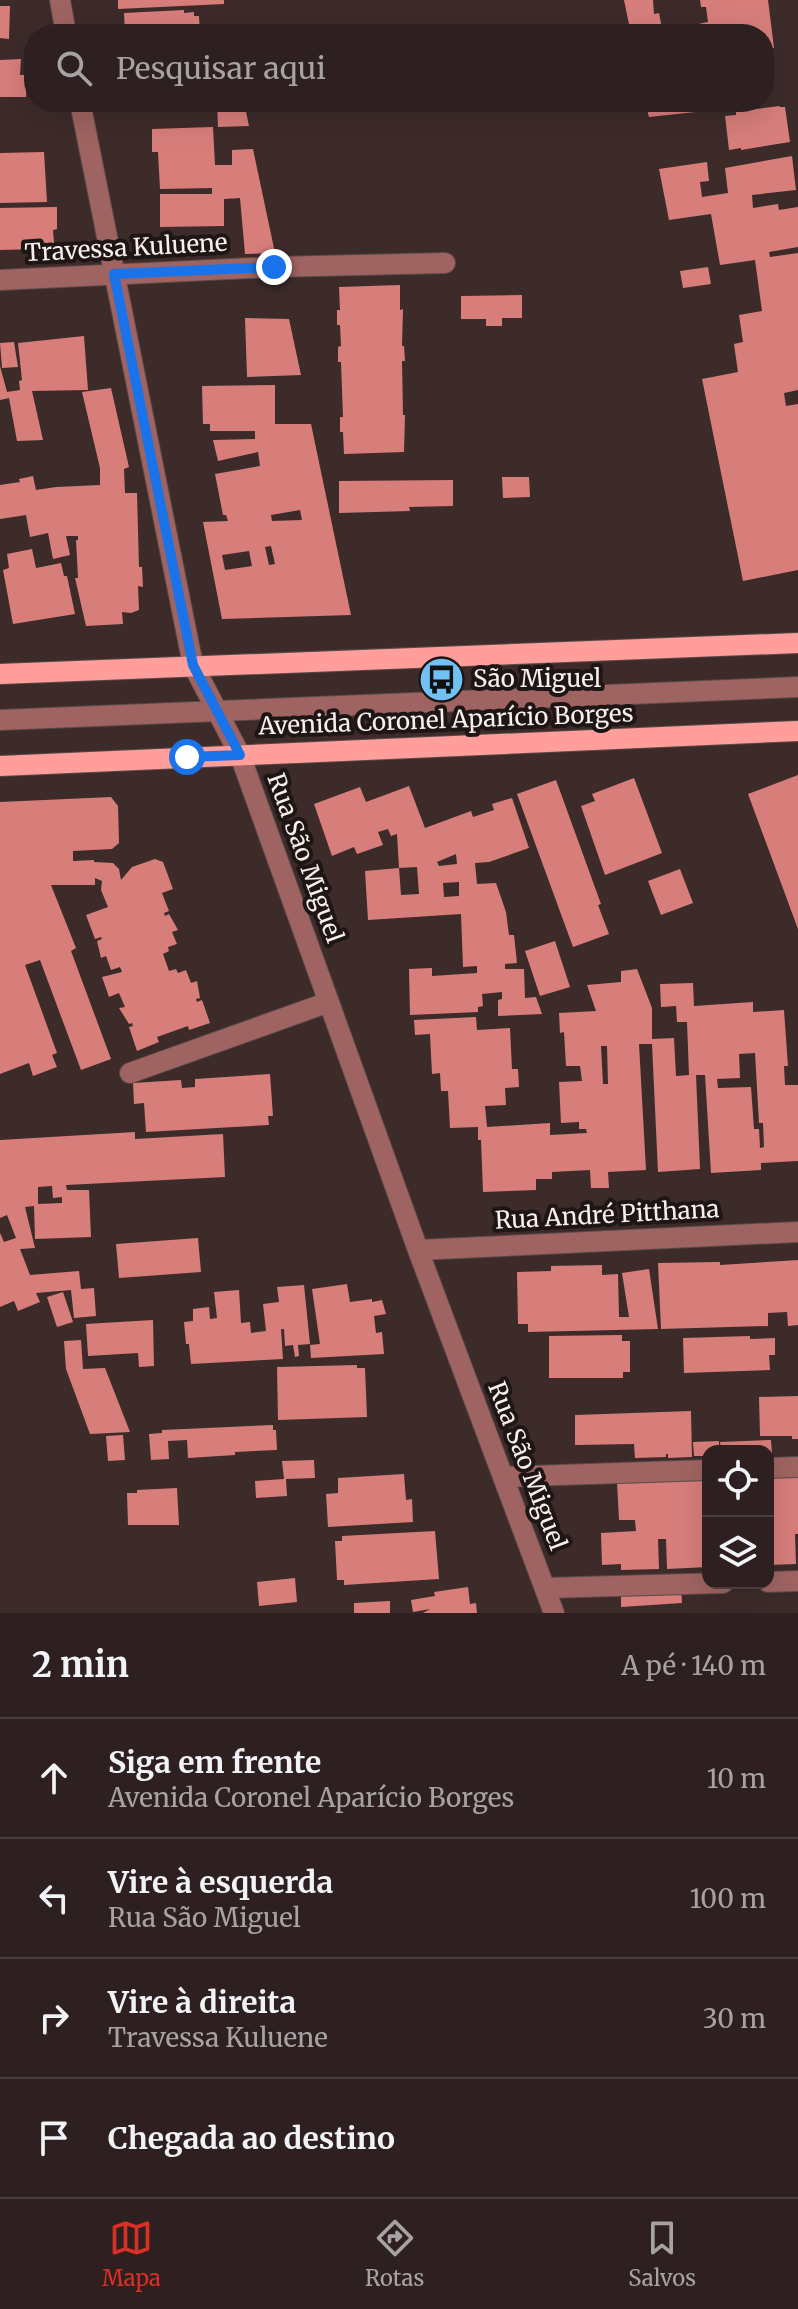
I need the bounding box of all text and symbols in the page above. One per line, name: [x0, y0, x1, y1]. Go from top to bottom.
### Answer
search box: [24, 24, 774, 112]
icon: search: [52, 46, 96, 90]
text: Pesquisar aqui: [116, 49, 326, 87]
street label: Travessa Kuluene: [24, 227, 228, 268]
route end: [256, 249, 292, 285]
bus stop icon: São Miguel: [418, 655, 466, 703]
place label: São Miguel: [473, 663, 601, 694]
street label: Avenida Coronel Aparício Borges: [257, 697, 634, 742]
route start: [169, 739, 205, 775]
street label: Rua São Miguel: [260, 769, 350, 947]
street label: Rua André Pitthana: [494, 1193, 720, 1236]
street label: Rua São Miguel: [481, 1377, 574, 1554]
map controls: [702, 1445, 774, 1589]
button: locate: [702, 1445, 774, 1517]
button: layers: [702, 1517, 774, 1589]
text: 2 min: [32, 1644, 129, 1686]
text: A pé · 140 m: [621, 1649, 766, 1682]
text: Siga em frente: [108, 1743, 321, 1781]
icon: ahead: [32, 1756, 76, 1800]
text: 10 m: [707, 1762, 766, 1795]
text: Avenida Coronel Aparício Borges: [108, 1781, 514, 1814]
text: Vire à esquerda: [108, 1863, 333, 1901]
icon: left: [32, 1876, 76, 1920]
text: 100 m: [690, 1882, 766, 1915]
text: Rua São Miguel: [108, 1901, 301, 1934]
text: Vire à direita: [108, 1983, 296, 2021]
icon: right: [32, 1996, 76, 2040]
text: 30 m: [703, 2002, 766, 2035]
text: Travessa Kuluene: [108, 2021, 328, 2054]
icon: arrive: [32, 2116, 76, 2160]
text: Chegada ao destino: [108, 2119, 395, 2157]
tab: Mapa: [102, 2216, 161, 2292]
tab: Rotas: [365, 2216, 424, 2292]
tab: Salvos: [628, 2216, 696, 2292]

